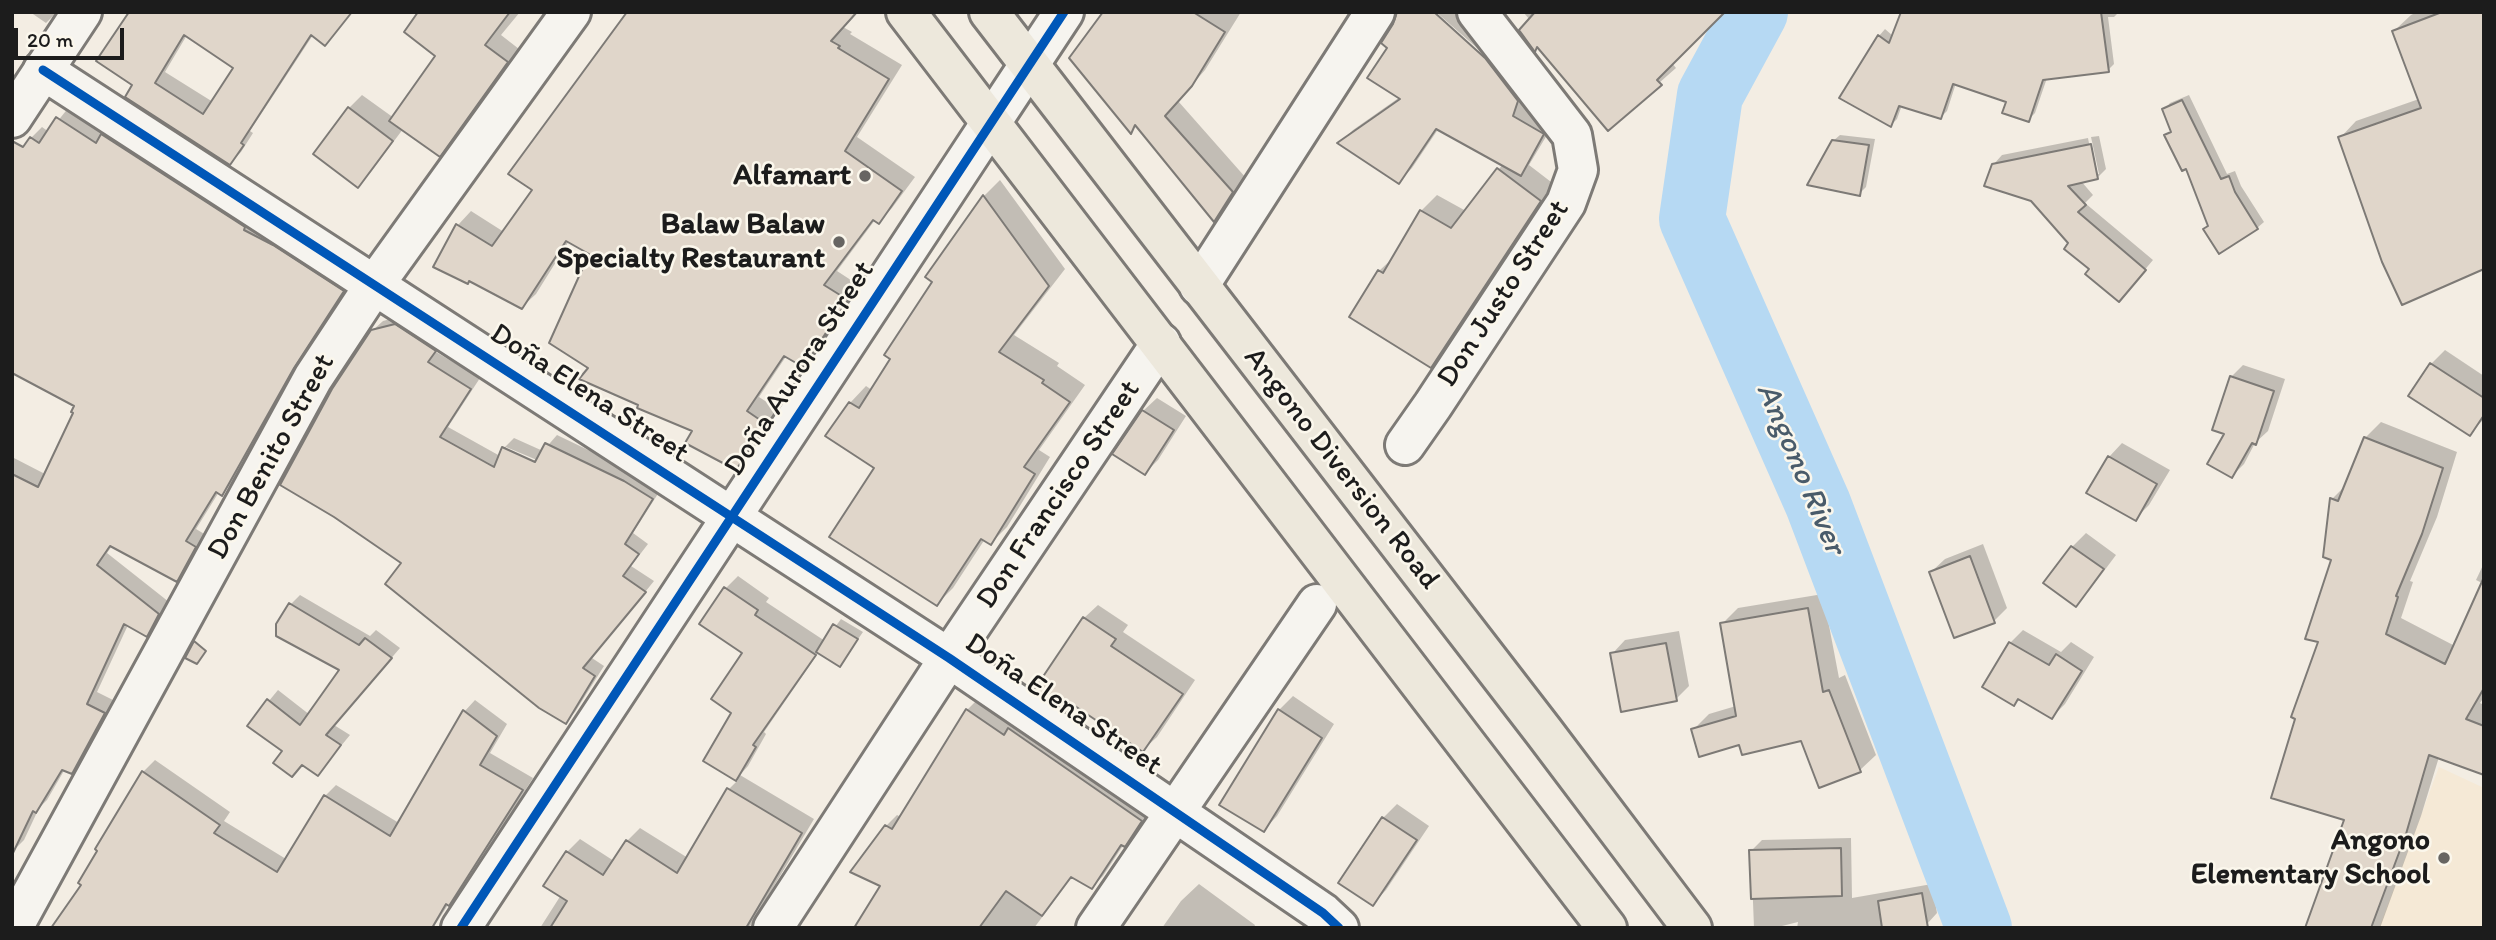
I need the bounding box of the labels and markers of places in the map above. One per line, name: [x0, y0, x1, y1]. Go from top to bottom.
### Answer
place label: Alfamart: [733, 158, 851, 194]
marker: Alfamart: [857, 168, 873, 184]
place label: Balaw Balaw Specialty Restaurant: [557, 207, 825, 278]
marker: Balaw Balaw Specialty Restaurant: [831, 234, 847, 250]
place label: Angono Elementary School: [2191, 823, 2430, 894]
marker: Angono Elementary School: [2436, 850, 2452, 866]

